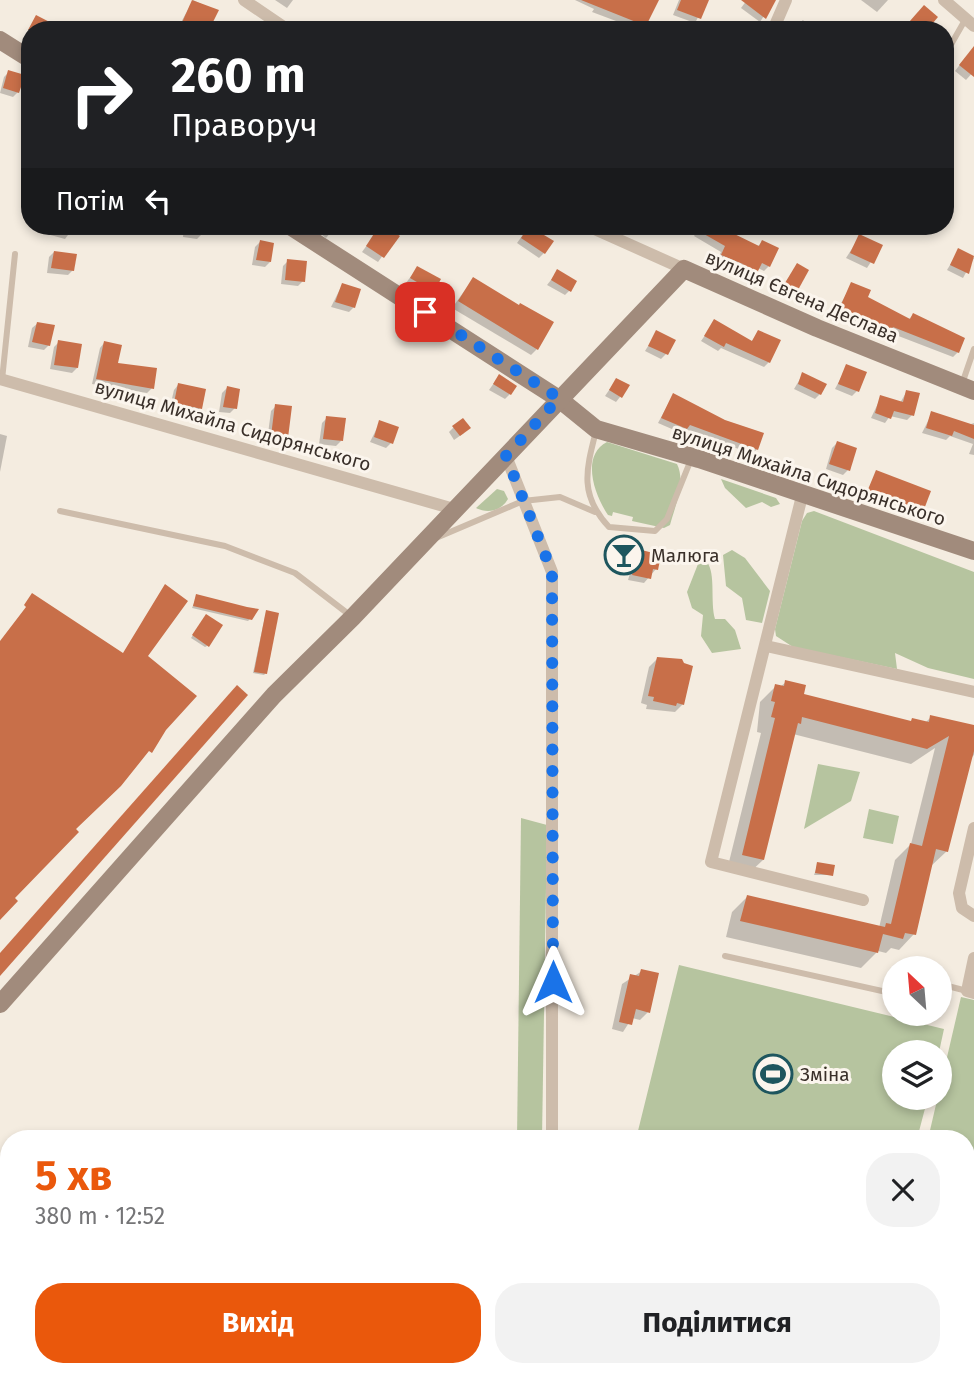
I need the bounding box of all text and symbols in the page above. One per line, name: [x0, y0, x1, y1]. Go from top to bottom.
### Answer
text: 260 m: [171, 46, 306, 105]
icon: right: [56, 49, 147, 140]
text: Праворуч: [171, 106, 318, 144]
icon: left: [139, 182, 177, 220]
text: Потім: [56, 186, 125, 217]
street label: вулиця Євгена Деслава: [702, 245, 902, 348]
pin: [395, 282, 455, 342]
icon: arrive: [406, 293, 444, 331]
street label: вулиця Михайла Сидорянського: [92, 375, 374, 476]
street label: вулиця Михайла Сидорянського: [669, 420, 949, 531]
bar icon: Малюга: [603, 534, 645, 576]
place label: Малюга: [651, 544, 720, 567]
position arrow: [516, 945, 590, 1019]
north arrow: [882, 956, 952, 1026]
map controls: [882, 956, 952, 1110]
button: layers: [882, 1040, 952, 1110]
sports icon: Зміна: [752, 1053, 794, 1095]
place label: Зміна: [800, 1063, 850, 1086]
text: 5 хв: [35, 1151, 112, 1201]
button: close: [866, 1153, 940, 1227]
text: 380 m · 12:52: [35, 1202, 165, 1230]
button: Вихід: [35, 1283, 481, 1363]
button: Поділитися: [495, 1283, 940, 1363]

